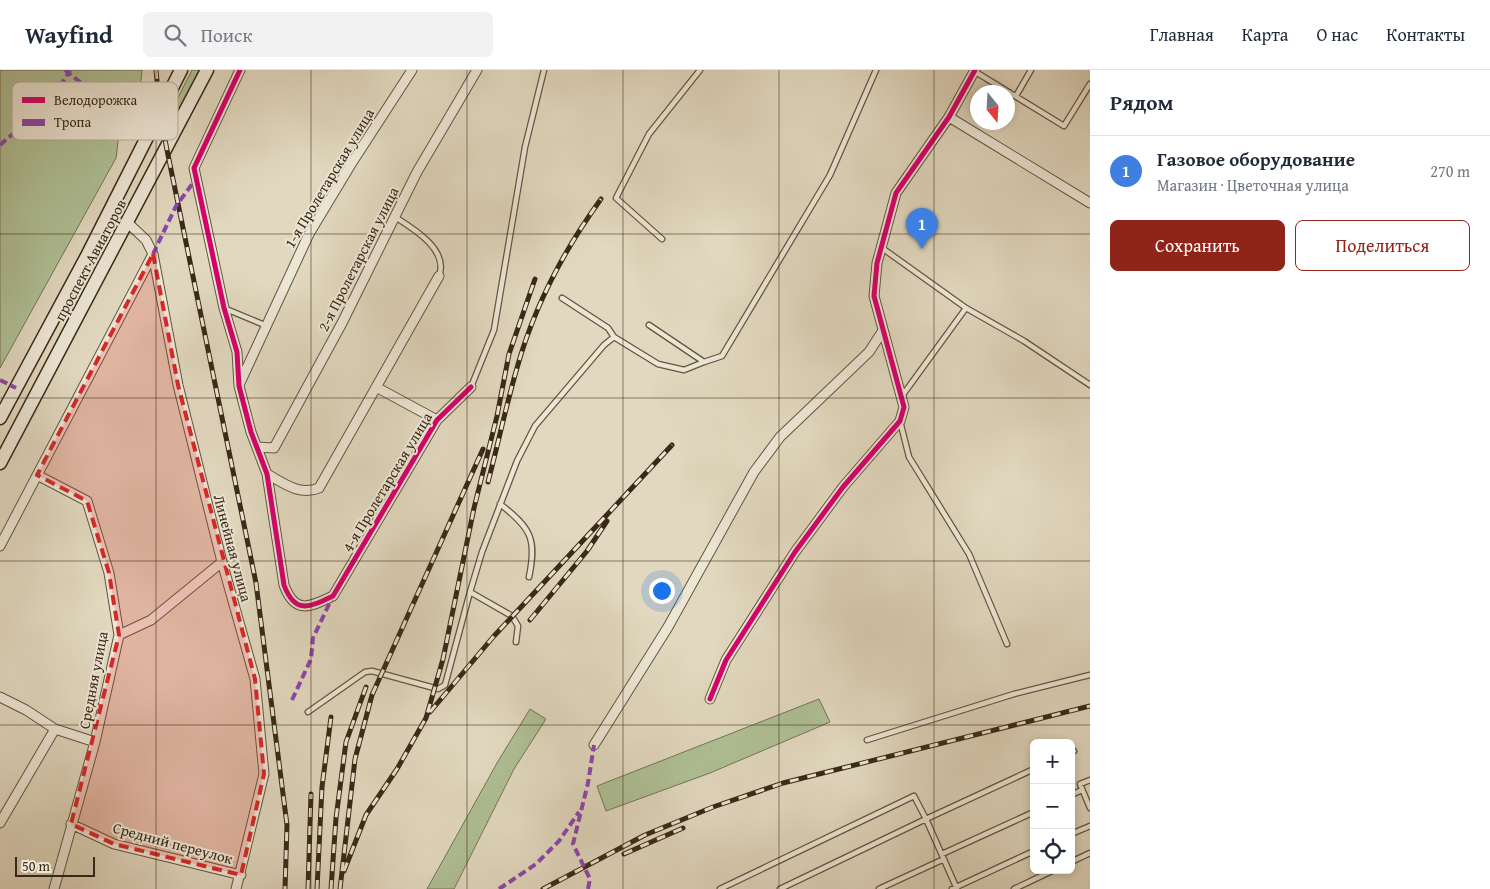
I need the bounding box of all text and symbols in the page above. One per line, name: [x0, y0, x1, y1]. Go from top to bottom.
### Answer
search box: [143, 12, 493, 57]
text: Wayfind: [25, 17, 113, 52]
icon: search: [161, 21, 189, 49]
text: Поиск: [201, 21, 252, 49]
text: Главная: [1150, 21, 1214, 48]
text: Карта: [1242, 21, 1288, 48]
text: О нас: [1316, 21, 1358, 48]
text: Контакты: [1386, 21, 1465, 48]
legend: [12, 82, 178, 140]
north arrow: [970, 85, 1015, 130]
text: Рядом: [1110, 87, 1173, 118]
text: Велодорожка: [54, 90, 137, 110]
street label: 1-я Пролетарская улица: [279, 104, 380, 252]
text: Тропа: [54, 112, 91, 132]
text: Газовое оборудование: [1157, 145, 1355, 173]
text: 1: [1122, 159, 1130, 183]
text: 270 m: [1430, 159, 1470, 183]
text: Магазин · Цветочная улица: [1157, 173, 1349, 197]
street label: 2-я Пролетарская улица: [312, 182, 404, 335]
street label: проспект Авиаторов: [49, 195, 131, 325]
pin: 1: [906, 208, 938, 249]
button: Сохранить: [1110, 220, 1285, 271]
button: Поделиться: [1295, 220, 1470, 271]
street label: 4-я Пролетарская улица: [337, 408, 438, 556]
street label: Линейная улица: [209, 492, 258, 605]
your location: [649, 578, 675, 604]
street label: Средняя улица: [73, 629, 113, 731]
map controls: [1030, 739, 1075, 874]
button: +: [1030, 739, 1075, 784]
button: −: [1030, 784, 1075, 829]
street label: Средний переулок: [111, 817, 235, 869]
button: locate: [1030, 829, 1075, 874]
scale bar: [15, 854, 95, 877]
text: 50 m: [22, 856, 50, 876]

